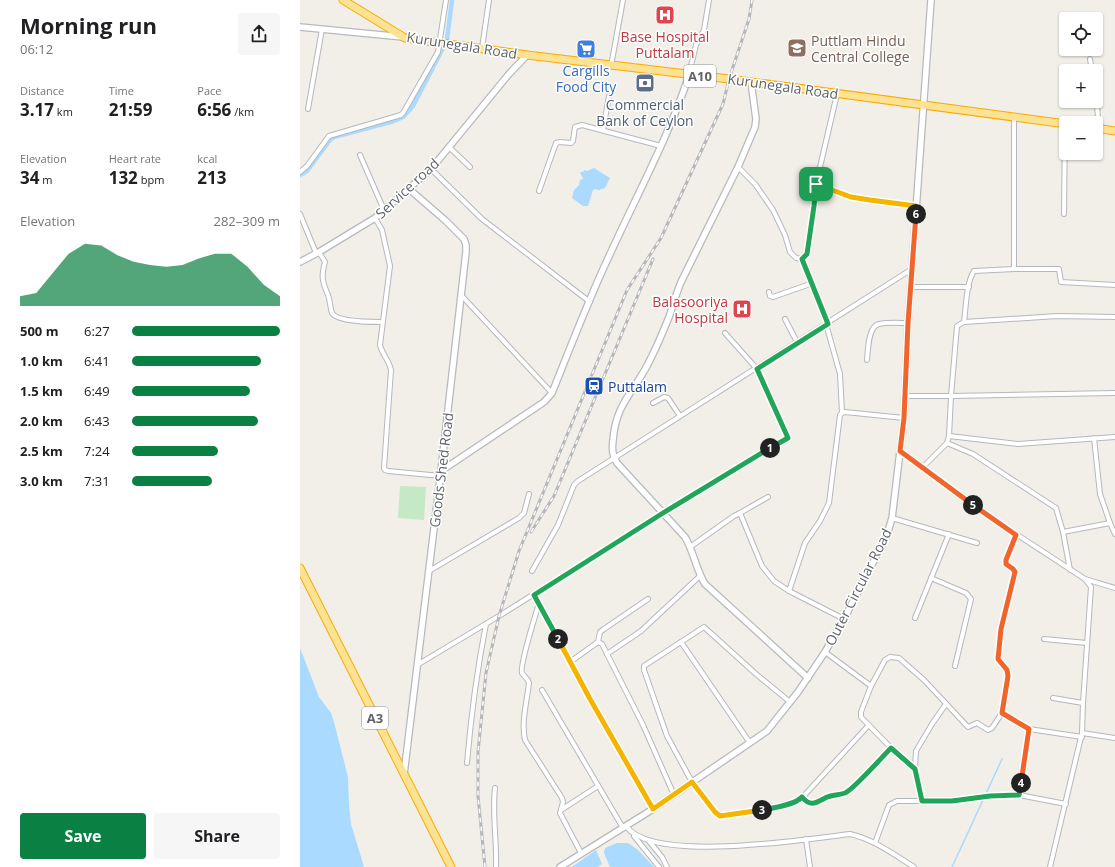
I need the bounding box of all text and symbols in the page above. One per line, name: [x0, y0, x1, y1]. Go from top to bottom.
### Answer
hospital icon: Base Hospital Puttalam: [654, 4, 676, 26]
text: Morning run: [20, 10, 157, 40]
map controls: [1059, 12, 1103, 160]
button: locate: [1059, 12, 1103, 56]
button: share: [238, 13, 280, 55]
street label: Kurunegala Road: [405, 27, 519, 63]
place label: Base Hospital Puttalam: [621, 27, 709, 62]
place label: Puttlam Hindu Central College: [811, 31, 910, 66]
school or university icon: Puttlam Hindu Central College: [786, 37, 808, 59]
supermarket icon: Cargills Food City: [575, 38, 597, 60]
text: 06:12: [20, 40, 53, 58]
place label: Cargills Food City: [556, 61, 617, 96]
button: +: [1059, 64, 1103, 108]
road number: A10: [684, 65, 716, 87]
street label: Kurunegala Road: [726, 69, 840, 103]
bank icon: Commercial Bank of Ceylon: [634, 72, 656, 94]
text: Distance: [20, 83, 64, 98]
text: Time: [109, 83, 134, 98]
text: Pace: [197, 83, 222, 98]
place label: Commercial Bank of Ceylon: [596, 95, 694, 130]
text: 3.17: [20, 98, 54, 121]
text: 21:59: [109, 98, 152, 121]
text: 6:56: [197, 98, 231, 121]
text: km: [54, 104, 73, 119]
text: /km: [231, 104, 254, 119]
button: −: [1059, 116, 1103, 160]
text: Elevation: [20, 151, 67, 166]
text: Heart rate: [109, 151, 161, 166]
text: kcal: [197, 151, 217, 166]
street label: Service road: [371, 154, 443, 222]
text: 34: [20, 166, 39, 189]
text: 132: [109, 166, 138, 189]
text: 213: [197, 166, 227, 189]
pin: [799, 167, 833, 201]
text: m: [39, 172, 53, 187]
text: bpm: [138, 172, 164, 187]
icon: arrive: [805, 173, 827, 195]
pin: 6: [906, 204, 926, 224]
text: 6: [913, 206, 919, 221]
text: Elevation: [20, 212, 75, 230]
text: 282–309 m: [213, 212, 280, 230]
place label: Balasooriya Hospital: [652, 292, 728, 327]
hospital icon: Balasooriya Hospital: [731, 298, 753, 320]
text: 500 m: [20, 322, 58, 340]
text: 6:27: [84, 322, 110, 340]
text: 1.0 km: [20, 352, 63, 370]
text: 6:41: [84, 352, 110, 370]
station icon: Puttalam: [583, 375, 605, 397]
place label: Puttalam: [608, 377, 667, 396]
text: 1.5 km: [20, 382, 63, 400]
text: 6:49: [84, 382, 110, 400]
street label: Goods Shed Road: [425, 411, 457, 529]
text: 2.0 km: [20, 412, 63, 430]
text: 6:43: [84, 412, 110, 430]
pin: 1: [760, 438, 780, 458]
text: 1: [767, 440, 773, 455]
text: 2.5 km: [20, 442, 63, 460]
text: 7:24: [84, 442, 110, 460]
text: 3.0 km: [20, 472, 63, 490]
text: 7:31: [84, 472, 110, 490]
pin: 5: [963, 495, 983, 515]
text: 5: [970, 497, 976, 512]
street label: Outer Circular Road: [820, 525, 896, 649]
pin: 2: [548, 629, 568, 649]
text: 2: [555, 631, 561, 646]
road number: A3: [362, 707, 388, 729]
pin: 4: [1011, 773, 1031, 793]
text: 4: [1018, 775, 1024, 790]
pin: 3: [752, 800, 772, 820]
text: 3: [759, 802, 765, 817]
button: Save: [20, 813, 146, 859]
button: Share: [154, 813, 280, 859]

